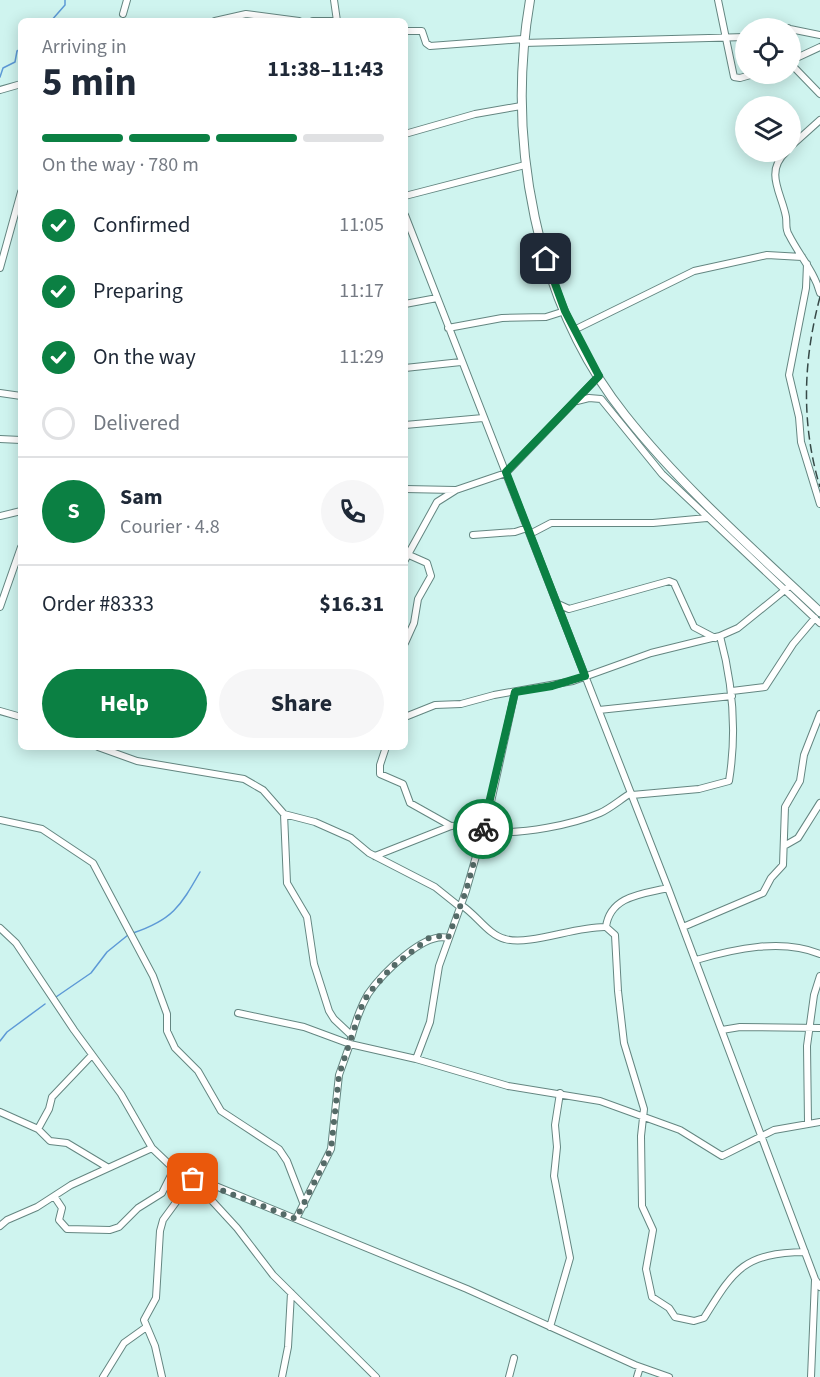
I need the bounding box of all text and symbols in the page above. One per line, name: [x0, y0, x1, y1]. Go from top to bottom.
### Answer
map controls: [735, 18, 801, 162]
button: locate: [735, 18, 801, 84]
text: Arriving in: [42, 33, 127, 61]
text: 11:38–11:43: [267, 53, 384, 85]
text: 5 min: [42, 55, 137, 111]
button: layers: [735, 96, 801, 162]
text: On the way · 780 m: [42, 151, 199, 179]
icon: check: [42, 209, 75, 242]
text: Confirmed: [93, 209, 190, 241]
text: 11:05: [339, 211, 384, 239]
pin: [520, 233, 571, 284]
icon: home: [529, 242, 562, 275]
icon: check: [42, 275, 75, 308]
text: Preparing: [93, 275, 183, 307]
text: 11:17: [339, 277, 384, 305]
icon: check: [42, 341, 75, 374]
text: On the way: [93, 341, 196, 373]
text: 11:29: [339, 343, 384, 371]
text: Delivered: [93, 407, 180, 439]
button: phone: [321, 480, 384, 543]
text: Sam: [120, 481, 163, 513]
text: S: [67, 495, 80, 527]
text: Courier · 4.8: [120, 513, 220, 541]
text: Order #8333: [42, 588, 154, 620]
text: $16.31: [319, 588, 384, 620]
button: Help: [42, 669, 207, 738]
button: Share: [219, 669, 384, 738]
courier: [453, 799, 513, 859]
icon: bike: [467, 813, 500, 846]
pin: [167, 1153, 218, 1204]
icon: bag: [176, 1162, 209, 1195]

